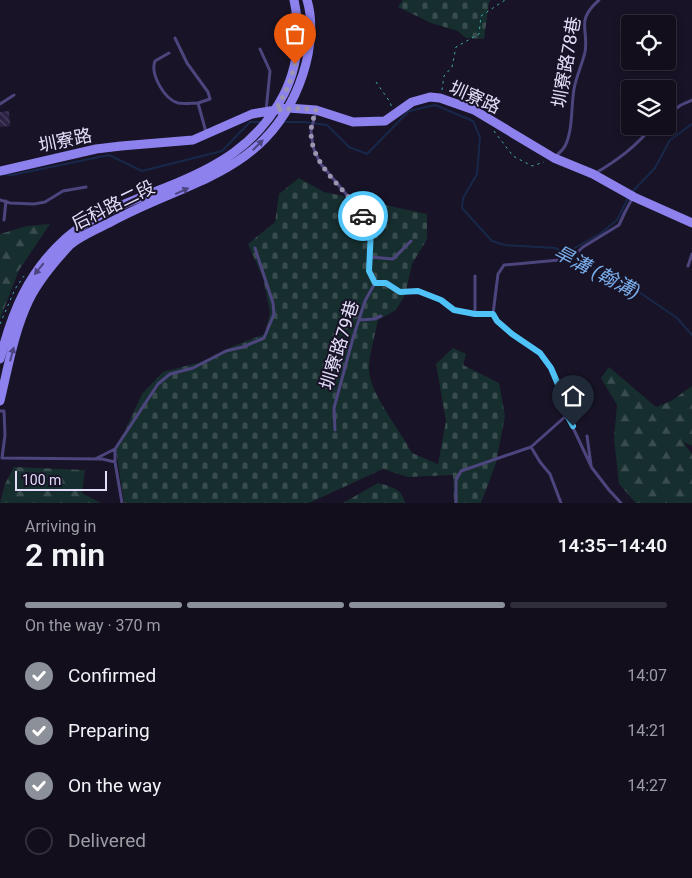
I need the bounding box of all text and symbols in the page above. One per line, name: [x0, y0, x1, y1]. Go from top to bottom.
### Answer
pin: [274, 13, 316, 64]
street label: 圳寮路78巷: [548, 15, 584, 109]
map controls: [621, 15, 676, 135]
button: locate: [621, 15, 676, 70]
icon: bag: [281, 20, 309, 48]
street label: 圳寮路: [446, 76, 504, 118]
button: layers: [621, 80, 676, 135]
street label: 圳寮路: [36, 124, 94, 156]
one-way arrow: [252, 140, 264, 152]
street label: 后科路二段: [68, 176, 158, 234]
one-way arrow: [175, 186, 189, 194]
courier: [338, 191, 388, 241]
icon: car: [349, 202, 377, 230]
water label: 旱溝 (翰溝): [550, 241, 644, 303]
one-way arrow: [33, 262, 44, 275]
street label: 圳寮路79巷: [315, 298, 363, 392]
one-way arrow: [8, 346, 16, 361]
pin: [552, 375, 594, 426]
icon: home: [559, 382, 587, 410]
scale bar: [15, 468, 108, 491]
text: 100 m: [22, 472, 61, 488]
text: Arriving in: [25, 517, 96, 536]
text: 14:35–14:40: [558, 534, 667, 557]
text: 2 min: [25, 536, 105, 574]
text: On the way · 370 m: [25, 616, 161, 635]
icon: check: [25, 662, 53, 690]
text: Confirmed: [68, 664, 156, 687]
text: 14:07: [627, 666, 667, 685]
icon: check: [25, 717, 53, 745]
text: Preparing: [68, 719, 150, 742]
text: 14:21: [627, 721, 667, 740]
icon: check: [25, 772, 53, 800]
text: On the way: [68, 774, 161, 797]
text: 14:27: [627, 776, 667, 795]
text: Delivered: [68, 829, 146, 852]

